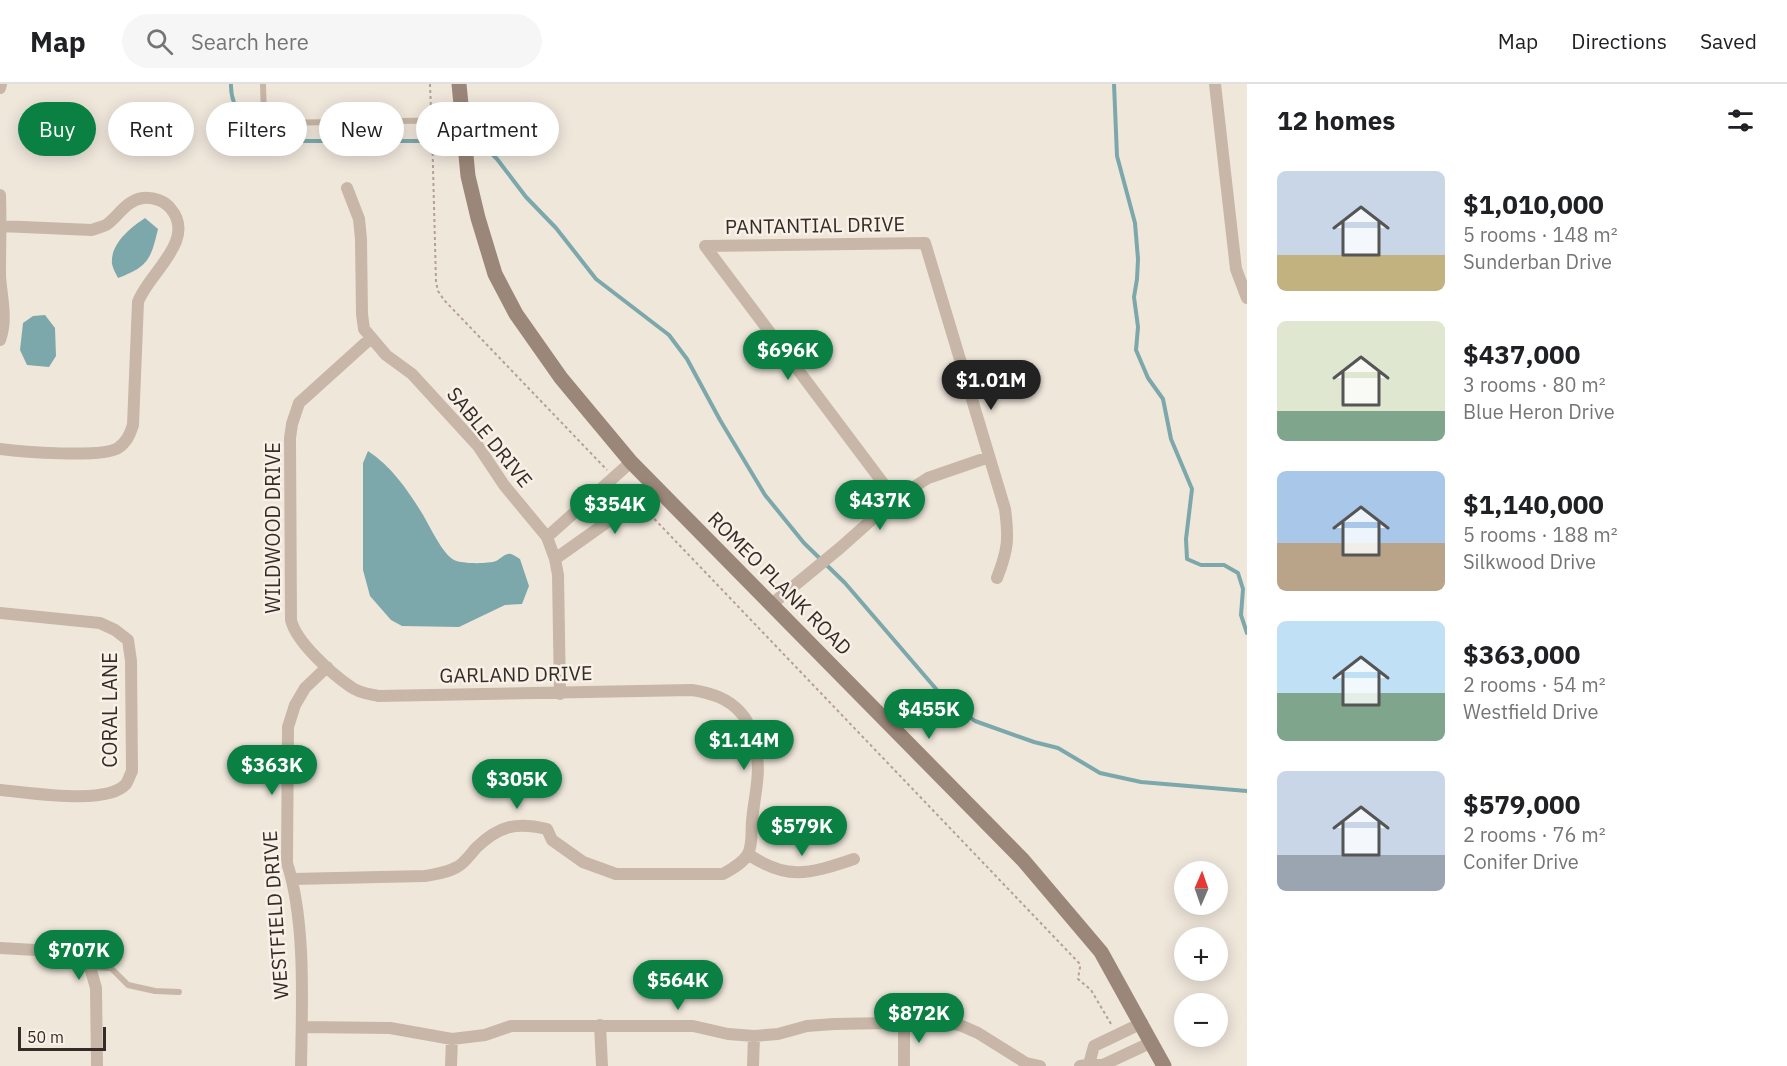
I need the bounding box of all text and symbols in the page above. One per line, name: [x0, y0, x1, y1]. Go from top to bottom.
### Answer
search box: [122, 14, 542, 68]
text: Map: [30, 23, 86, 60]
icon: search: [143, 25, 176, 58]
text: Search here: [191, 27, 309, 56]
text: Map: [1498, 27, 1538, 55]
text: Directions: [1571, 27, 1667, 55]
text: Saved: [1700, 27, 1757, 55]
chip: Buy: [18, 102, 96, 156]
chip: Rent: [108, 102, 194, 156]
chip: Filters: [206, 102, 307, 156]
chip: New: [319, 102, 404, 156]
chip: Apartment: [416, 102, 559, 156]
text: 12 homes: [1277, 103, 1395, 137]
icon: filters: [1724, 104, 1757, 137]
text: $1,010,000: [1463, 187, 1604, 221]
icon: home: [1325, 195, 1397, 267]
street label: PANTANTIAL DRIVE: [725, 210, 905, 240]
text: 5 rooms · 148 m²: [1463, 221, 1618, 248]
text: Sunderban Drive: [1463, 248, 1612, 275]
pin: $696K: [746, 330, 830, 381]
text: $696K: [757, 336, 819, 363]
text: $437,000: [1463, 337, 1580, 371]
icon: home: [1325, 345, 1397, 417]
pin: $1.01M: [942, 360, 1040, 411]
text: $1.01M: [956, 366, 1026, 393]
text: 3 rooms · 80 m²: [1463, 371, 1606, 398]
street label: SABLE DRIVE: [441, 381, 539, 493]
text: Blue Heron Drive: [1463, 398, 1615, 425]
street label: WILDWOOD DRIVE: [259, 442, 286, 614]
pin: $437K: [838, 480, 922, 531]
pin: $354K: [573, 484, 657, 535]
text: $437K: [849, 486, 911, 513]
text: $1,140,000: [1463, 487, 1604, 521]
text: $354K: [584, 490, 646, 517]
icon: home: [1325, 495, 1397, 567]
street label: ROMEO PLANK ROAD: [702, 505, 858, 661]
text: 5 rooms · 188 m²: [1463, 521, 1618, 548]
text: Silkwood Drive: [1463, 548, 1596, 575]
text: $363,000: [1463, 637, 1580, 671]
icon: home: [1325, 645, 1397, 717]
street label: CORAL LANE: [96, 652, 123, 768]
street label: GARLAND DRIVE: [439, 659, 593, 689]
text: 2 rooms · 54 m²: [1463, 671, 1606, 698]
pin: $455K: [887, 689, 971, 740]
text: $455K: [898, 695, 960, 722]
text: Westfield Drive: [1463, 698, 1598, 725]
pin: $1.14M: [695, 720, 793, 771]
text: $1.14M: [709, 726, 779, 753]
pin: $363K: [230, 745, 314, 796]
text: $363K: [241, 751, 303, 778]
pin: $305K: [475, 759, 559, 810]
text: $305K: [486, 765, 548, 792]
text: $579,000: [1463, 787, 1580, 821]
icon: home: [1325, 795, 1397, 867]
pin: $579K: [760, 806, 844, 857]
text: $579K: [771, 812, 833, 839]
text: 2 rooms · 76 m²: [1463, 821, 1606, 848]
street label: WESTFIELD DRIVE: [256, 830, 294, 1000]
text: Conifer Drive: [1463, 848, 1579, 875]
north arrow: [1174, 861, 1228, 915]
map controls: [1174, 861, 1228, 1047]
button: +: [1174, 927, 1228, 981]
pin: $707K: [37, 930, 121, 981]
text: $707K: [48, 936, 110, 963]
pin: $564K: [636, 960, 720, 1011]
text: $564K: [647, 966, 709, 993]
pin: $872K: [877, 993, 961, 1044]
button: −: [1174, 993, 1228, 1047]
text: $872K: [888, 999, 950, 1026]
scale bar: [18, 1024, 106, 1052]
text: 50 m: [27, 1027, 64, 1047]

